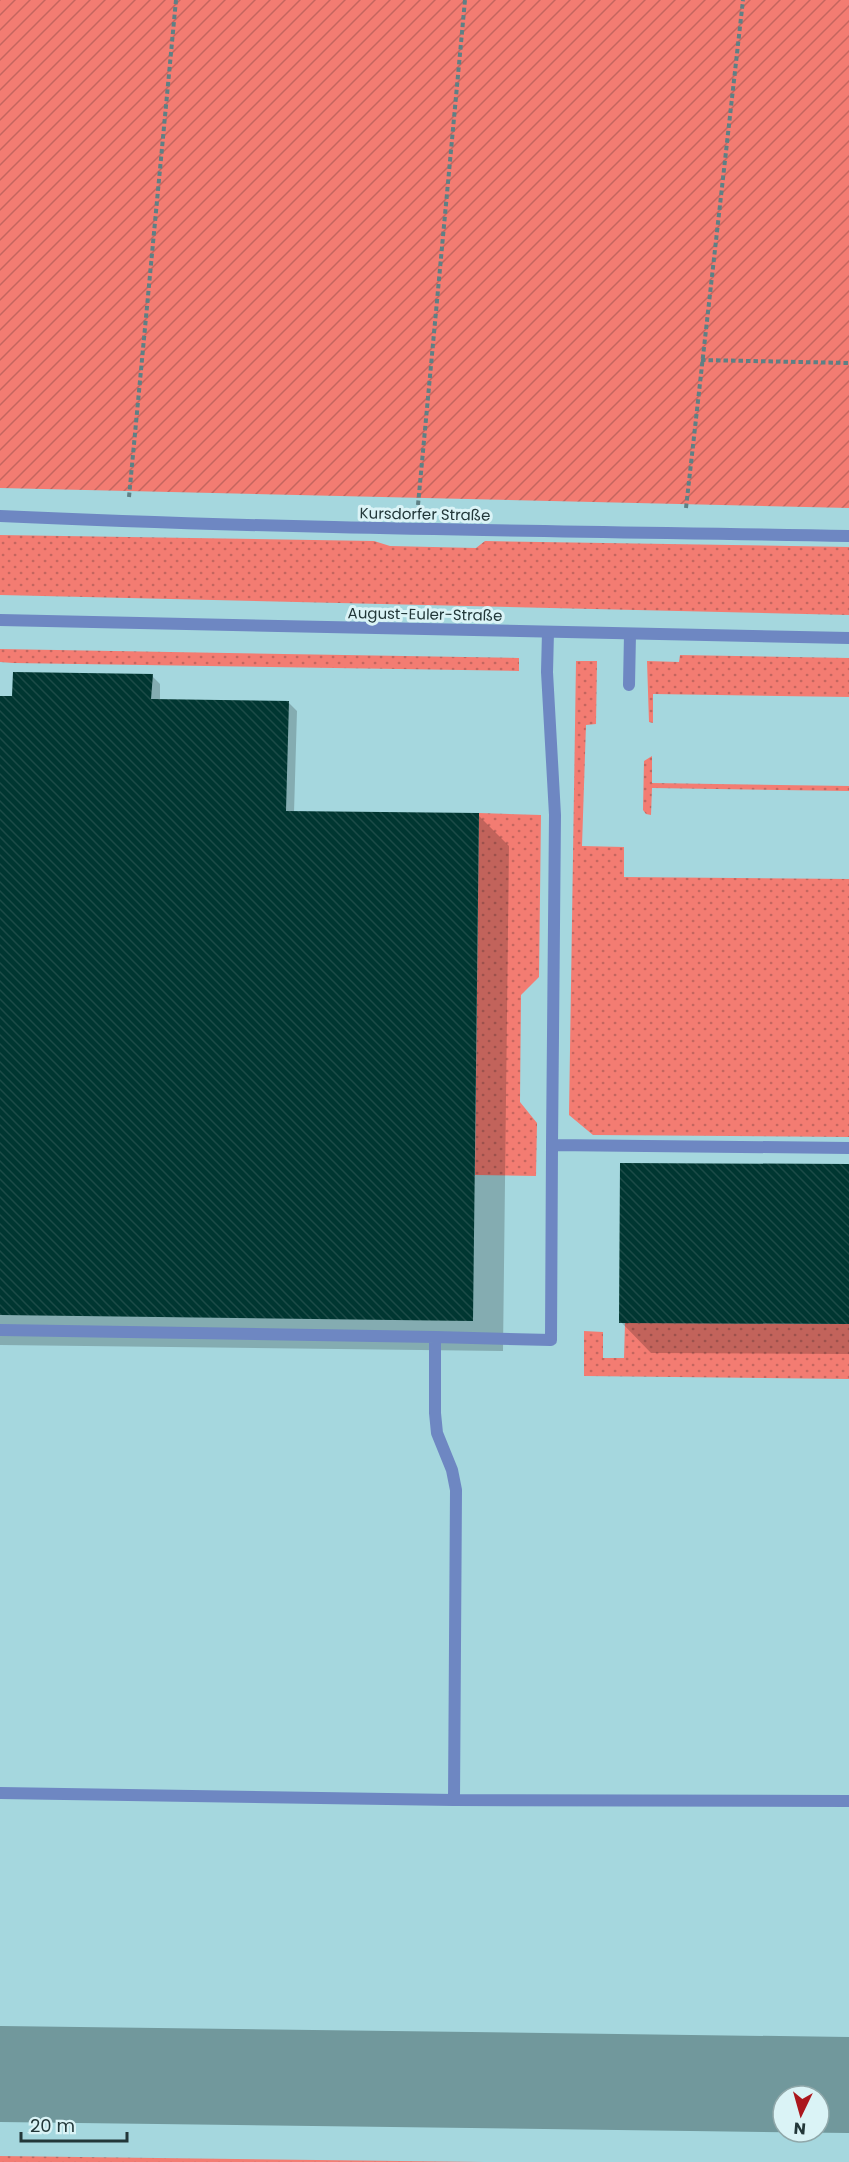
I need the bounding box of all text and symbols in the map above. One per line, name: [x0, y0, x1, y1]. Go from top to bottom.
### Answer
street label: Kursdorfer Straße: [359, 502, 491, 526]
street label: August-Euler-Straße: [347, 602, 503, 626]
north arrow: [771, 2084, 831, 2144]
scale bar: [21, 2105, 128, 2143]
text: 20 m: [30, 2113, 75, 2138]
text: N: [793, 2116, 807, 2140]

